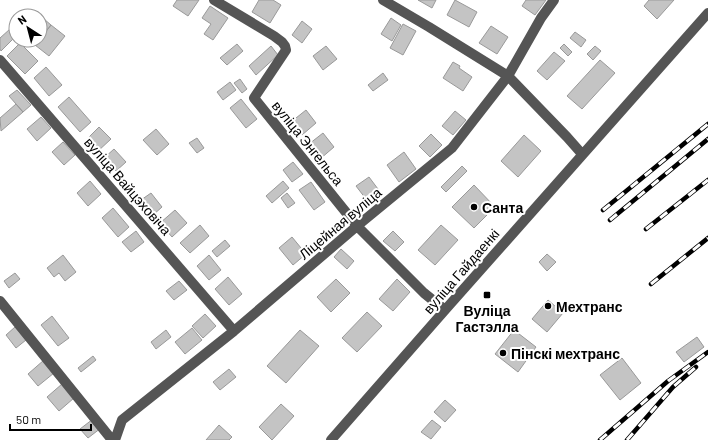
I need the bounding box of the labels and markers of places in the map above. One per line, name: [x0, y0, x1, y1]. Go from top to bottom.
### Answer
place label: Санта: [482, 199, 523, 216]
marker: Санта: [469, 202, 479, 212]
marker: Вуліца Гастэлла: [482, 290, 492, 300]
place label: Мехтранс: [556, 298, 623, 315]
marker: Мехтранс: [543, 301, 553, 311]
place label: Вуліца Гастэлла: [455, 302, 519, 335]
place label: Пінскі мехтранс: [511, 345, 620, 362]
marker: Пінскі мехтранс: [498, 348, 508, 358]

